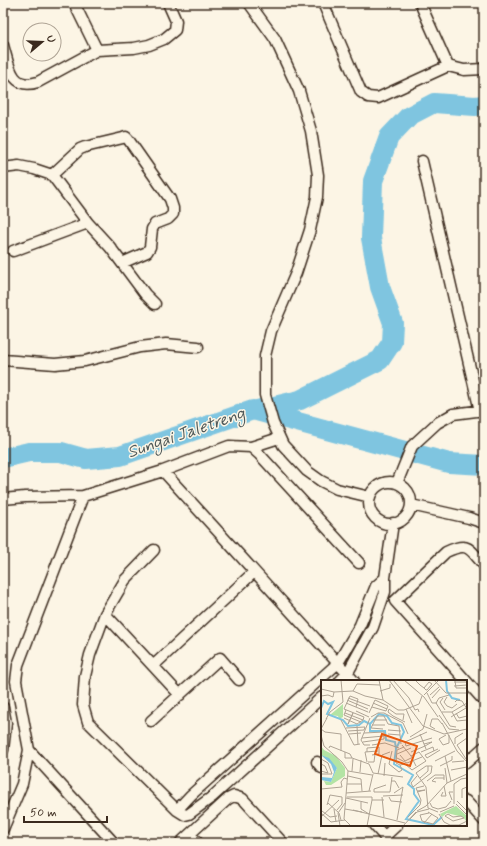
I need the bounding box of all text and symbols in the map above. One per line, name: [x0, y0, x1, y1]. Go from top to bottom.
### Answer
north arrow: [22, 22, 62, 62]
text: U: [43, 33, 58, 45]
water label: Sungai Jaletreng: [124, 402, 250, 465]
inset map: [321, 680, 467, 826]
scale bar: [24, 798, 107, 824]
text: 50 m: [30, 805, 57, 821]

